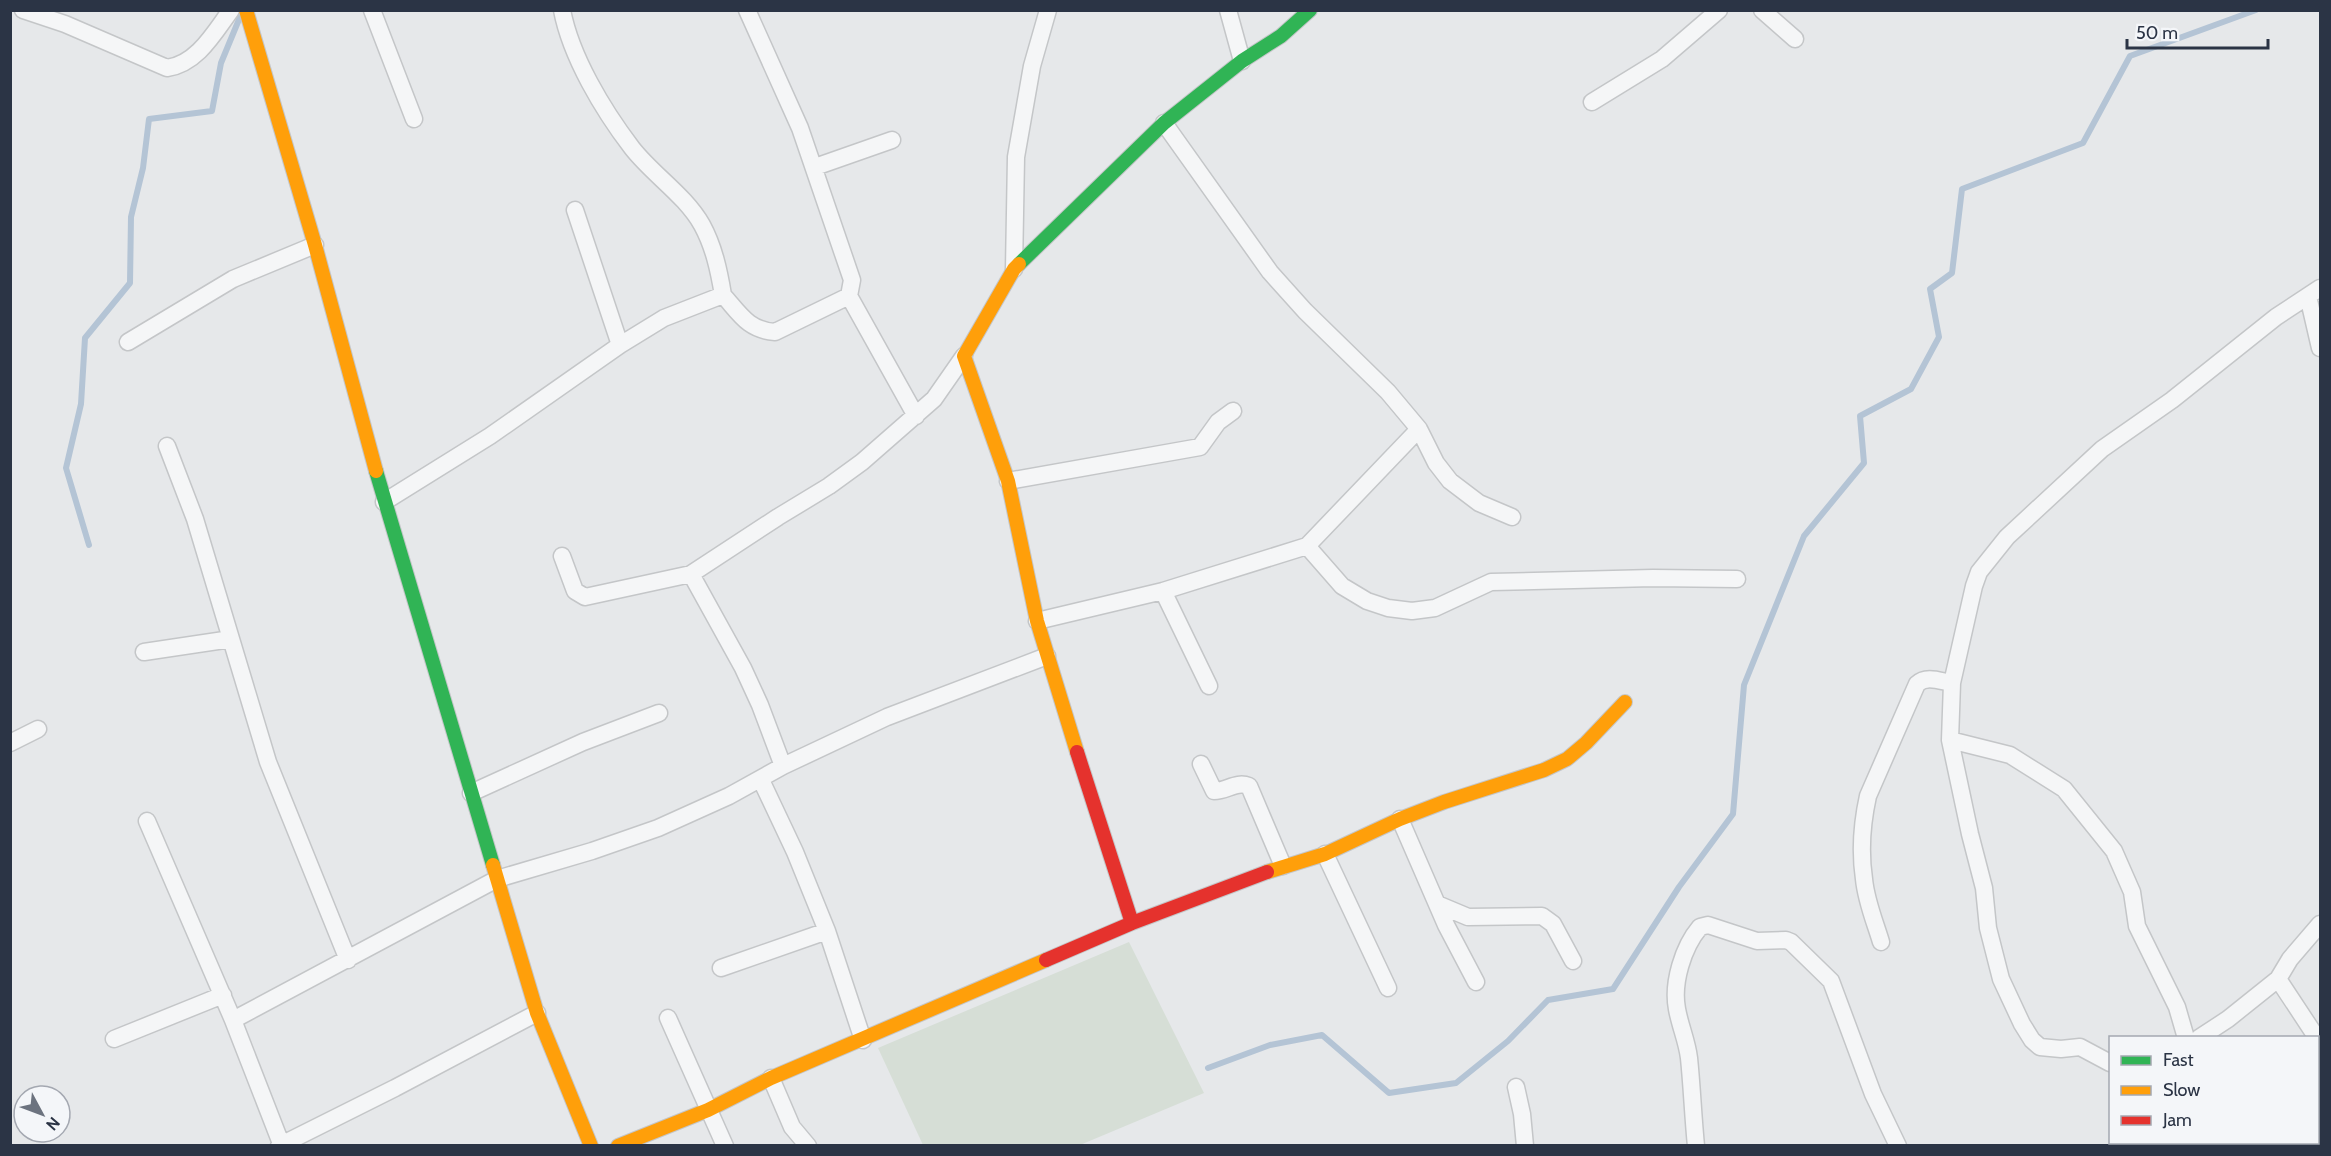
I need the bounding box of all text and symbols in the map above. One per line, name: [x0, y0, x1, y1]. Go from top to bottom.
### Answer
scale bar: [2127, 12, 2268, 50]
text: 50 m: [2136, 22, 2178, 44]
legend: [2109, 1036, 2319, 1144]
text: Fast: [2163, 1049, 2194, 1071]
text: Slow: [2163, 1079, 2200, 1101]
north arrow: [12, 1084, 72, 1144]
text: Jam: [2162, 1109, 2192, 1131]
text: N: [42, 1113, 64, 1134]

